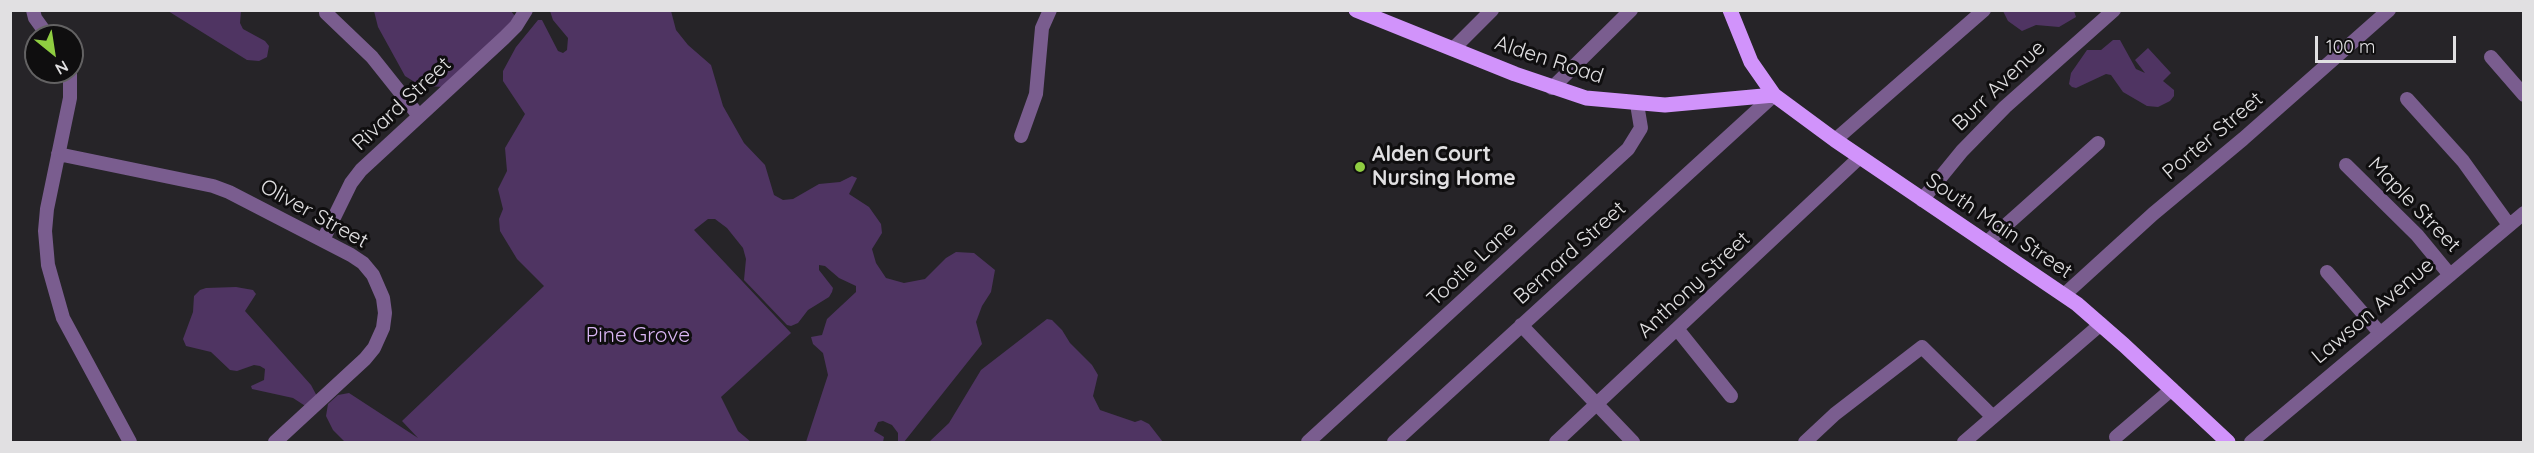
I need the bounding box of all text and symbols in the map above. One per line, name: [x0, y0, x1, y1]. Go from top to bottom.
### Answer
north arrow: [24, 24, 84, 84]
scale bar: [2318, 24, 2459, 62]
street label: Alden Road: [1491, 31, 1607, 89]
street label: Burr Avenue: [1947, 35, 2051, 137]
text: 100 m: [2326, 35, 2375, 58]
street label: Rivard Street: [347, 52, 457, 156]
text: N: [52, 56, 72, 79]
street label: Porter Street: [2158, 87, 2268, 185]
place label: Alden Court Nursing Home: [1372, 142, 1516, 192]
street label: Maple Street: [2362, 152, 2466, 258]
marker: Alden Court Nursing Home: [1353, 160, 1367, 174]
street label: South Main Street: [1921, 168, 2077, 284]
street label: Oliver Street: [256, 174, 372, 254]
street label: Bernard Street: [1509, 196, 1631, 310]
street label: Tootle Lane: [1422, 216, 1522, 312]
street label: Anthony Street: [1633, 226, 1755, 344]
street label: Lawson Avenue: [2307, 253, 2439, 369]
park label: Pine Grove: [586, 323, 690, 349]

